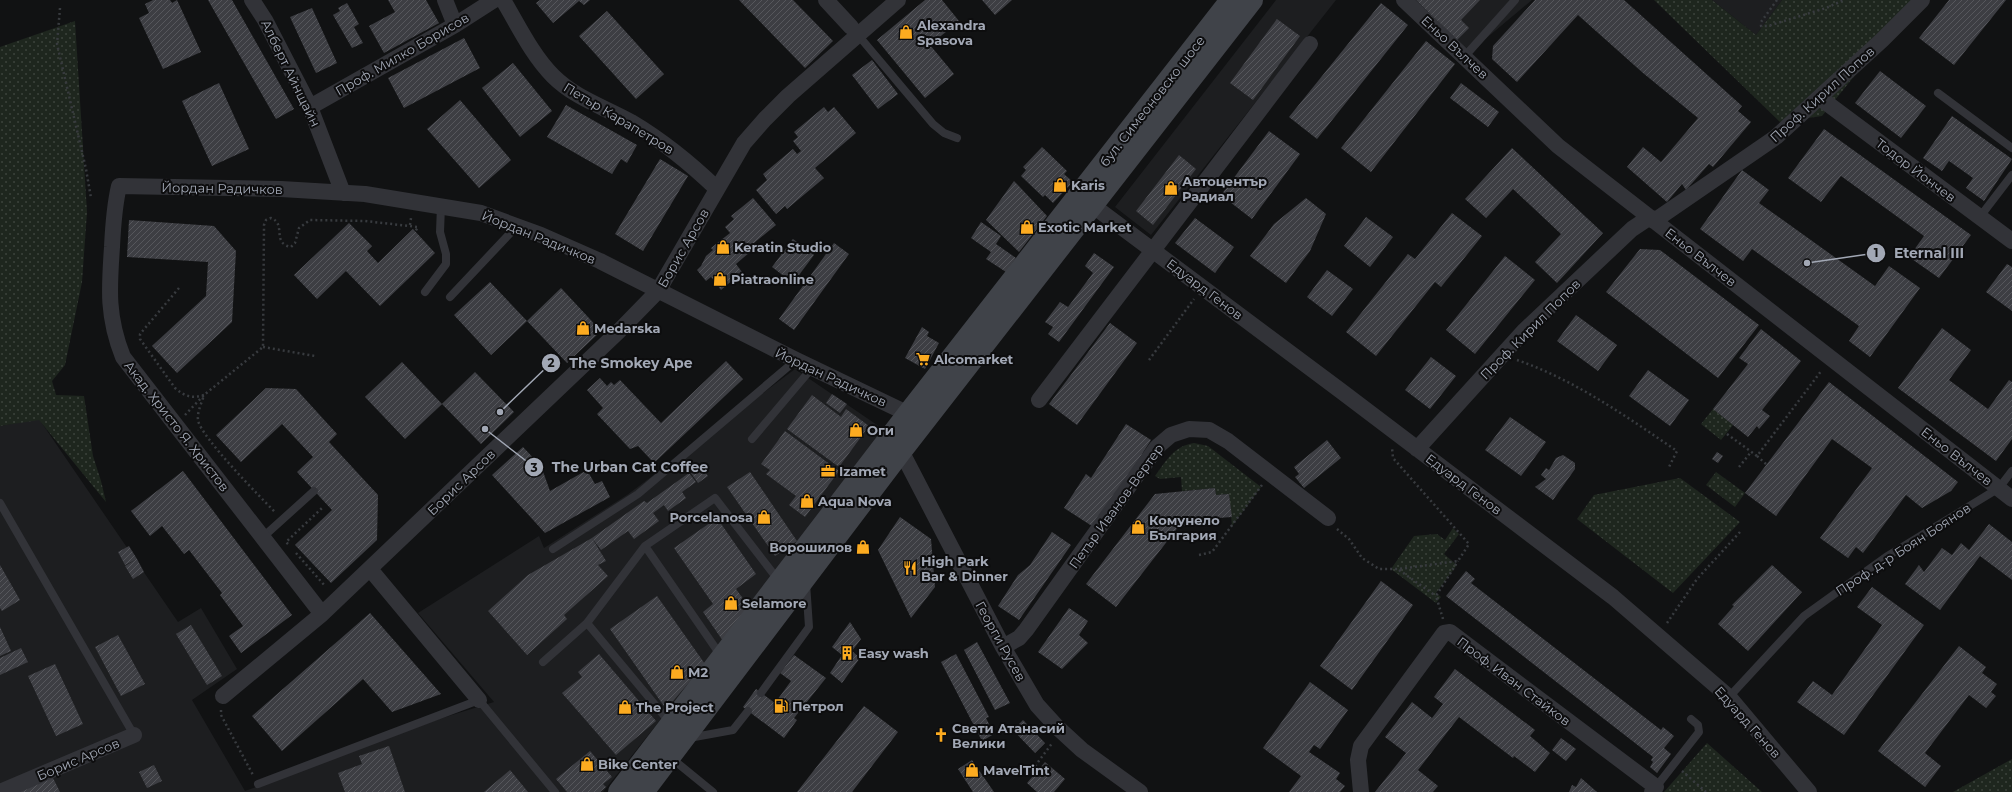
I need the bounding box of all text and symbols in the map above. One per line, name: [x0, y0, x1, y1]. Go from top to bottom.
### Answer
street label: Проф. Милко Борисов: [332, 9, 472, 99]
street label: Еньо Вълчев: [1418, 12, 1492, 82]
street label: Алберт Айнщайн: [258, 17, 324, 129]
place label: Alexandra Spasova: [916, 17, 986, 48]
shop icon: Alexandra Spasova: [898, 24, 914, 40]
street label: бул. Симеоновско шосе: [1096, 32, 1208, 170]
street label: Проф. Кирил Попов: [1766, 43, 1878, 145]
street label: Петър Карапетров: [561, 79, 677, 157]
street label: Тодор Йончев: [1873, 135, 1959, 205]
place label: Автоцентър Радиал: [1182, 173, 1267, 204]
shop icon: Karis: [1052, 177, 1068, 193]
place label: Karis: [1071, 177, 1105, 193]
street label: Йордан Радичков: [161, 179, 283, 197]
shop icon: Автоцентър Радиал: [1163, 180, 1179, 196]
street label: Борис Арсов: [654, 206, 712, 290]
street label: Йордан Радичков: [480, 207, 598, 267]
shop icon: Exotic Market: [1019, 219, 1035, 235]
place label: Exotic Market: [1038, 219, 1132, 235]
street label: Еньо Вълчев: [1662, 224, 1740, 290]
shop icon: Keratin Studio: [715, 239, 731, 255]
place label: Keratin Studio: [734, 239, 832, 255]
callout: Eternal III: [1866, 240, 1972, 266]
text: Eternal III: [1894, 244, 1964, 262]
text: 1: [1874, 245, 1878, 260]
street label: Едуард Генов: [1164, 255, 1246, 323]
shop icon: Piatraonline: [712, 271, 728, 287]
place label: Piatraonline: [731, 271, 814, 287]
street label: Проф. Кирил Попов: [1476, 275, 1584, 383]
shop icon: Medarska: [575, 320, 591, 336]
place label: Medarska: [594, 320, 661, 336]
street label: Йордан Радичков: [773, 344, 889, 410]
callout: The Smokey Ape: [541, 350, 700, 376]
supermarket icon: Alcomarket: [915, 351, 931, 367]
place label: Alcomarket: [933, 351, 1014, 367]
text: The Smokey Ape: [569, 354, 693, 372]
text: 2: [547, 355, 555, 370]
street label: Акад. Христо Я. Христов: [121, 358, 233, 495]
shop icon: Оги: [848, 422, 864, 438]
place label: Оги: [867, 422, 894, 438]
street label: Еньо Вълчев: [1918, 423, 1996, 489]
street label: Петър Иванов-Вертер: [1065, 440, 1167, 572]
street label: Борис Арсов: [424, 446, 498, 518]
street label: Едуард Генов: [1423, 450, 1505, 518]
callout: The Urban Cat Coffee: [524, 454, 716, 480]
text: The Urban Cat Coffee: [552, 458, 708, 476]
text: 3: [529, 460, 538, 475]
office icon: Izamet: [820, 463, 836, 479]
place label: Izamet: [839, 463, 886, 479]
shop icon: Aqua Nova: [799, 493, 815, 509]
place label: Aqua Nova: [817, 493, 892, 509]
street label: Проф. д-р Боян Боянов: [1833, 499, 1974, 599]
place label: Porcelanosa: [669, 509, 753, 525]
shop icon: Porcelanosa: [756, 509, 772, 525]
place label: Комунело България: [1149, 512, 1220, 543]
shop icon: Комунело България: [1130, 519, 1146, 535]
place label: Ворошилов: [769, 539, 852, 555]
shop icon: Ворошилов: [855, 539, 871, 555]
place label: High Park Bar & Dinner: [921, 553, 1008, 584]
restaurant icon: High Park Bar & Dinner: [902, 560, 918, 576]
shop icon: Selamore: [723, 595, 739, 611]
place label: Selamore: [742, 595, 806, 611]
street label: Георги Русев: [972, 598, 1030, 684]
street label: Проф. Иван Стайков: [1454, 633, 1574, 729]
building icon: Easy wash: [839, 645, 855, 661]
place label: Easy wash: [858, 645, 929, 661]
shop icon: M2: [669, 664, 685, 680]
place label: M2: [688, 664, 708, 680]
street label: Едуард Генов: [1712, 683, 1785, 761]
fuel station icon: Петрол: [773, 698, 789, 714]
place label: Петрол: [792, 698, 844, 714]
shop icon: The Project: [617, 699, 633, 715]
place label: The Project: [636, 699, 714, 715]
place label: Свети Атанасий Велики: [952, 720, 1065, 751]
church icon: Свети Атанасий Велики: [933, 727, 949, 743]
street label: Борис Арсов: [34, 734, 122, 784]
shop icon: Bike Center: [579, 756, 595, 772]
place label: Bike Center: [598, 756, 678, 772]
shop icon: MavelTint: [964, 762, 980, 778]
place label: MavelTint: [983, 762, 1050, 778]

